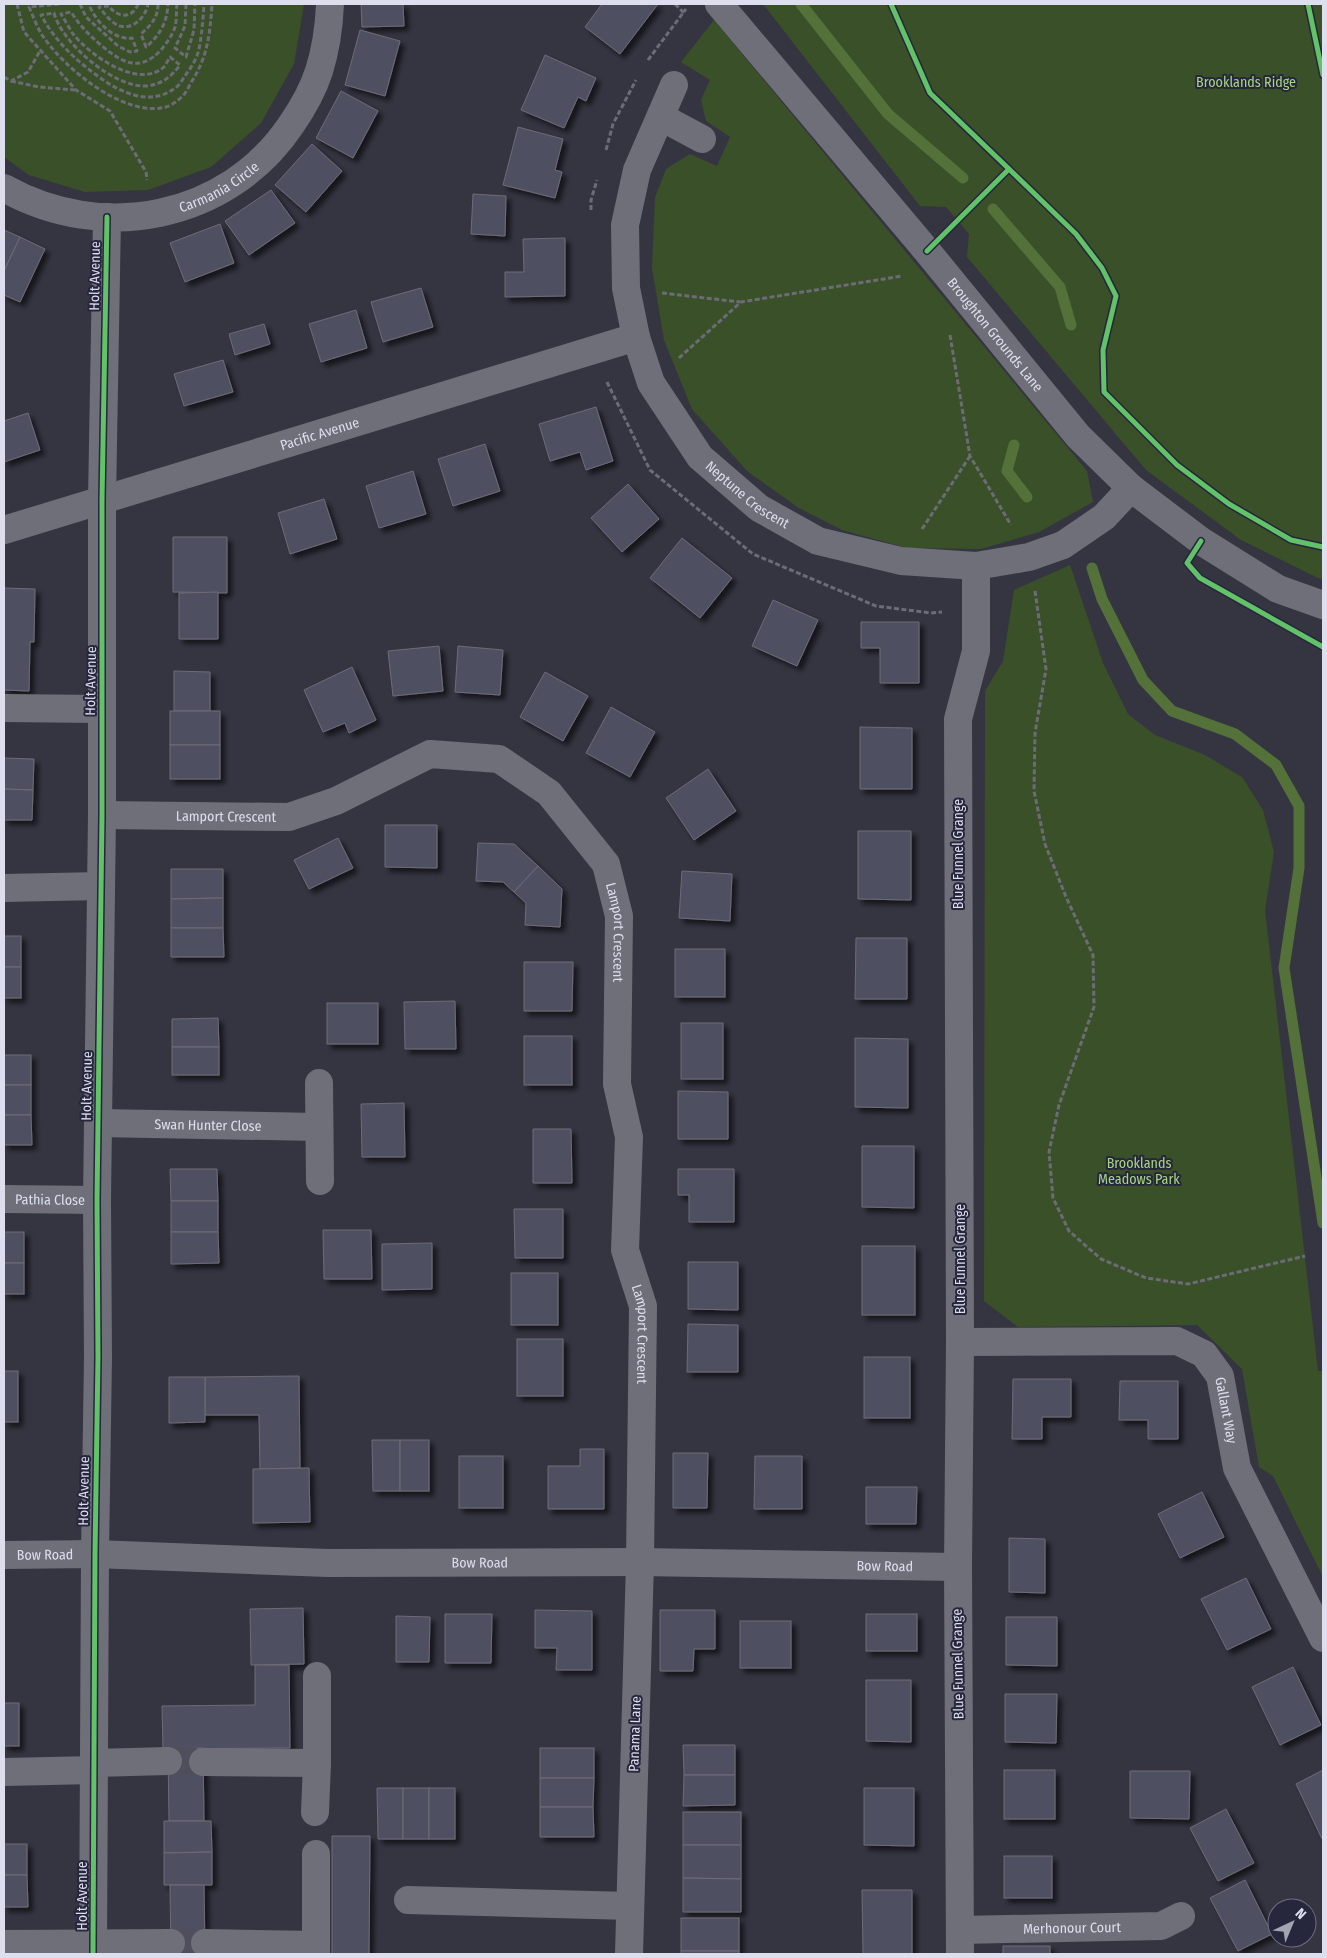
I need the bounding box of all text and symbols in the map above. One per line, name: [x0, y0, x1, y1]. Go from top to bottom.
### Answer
park label: Brooklands Ridge: [1196, 74, 1296, 91]
street label: Carmania Circle: [177, 158, 262, 216]
street label: Holt Avenue: [86, 241, 104, 311]
street label: Broughton Grounds Lane: [944, 274, 1047, 395]
street label: Pacific Avenue: [278, 414, 361, 454]
street label: Neptune Crescent: [702, 457, 793, 532]
street label: Holt Avenue: [82, 646, 100, 716]
street label: Blue Funnel Grange: [950, 799, 967, 909]
street label: Lamport Crescent: [176, 807, 277, 825]
street label: Lamport Crescent: [602, 881, 628, 983]
street label: Holt Avenue: [78, 1051, 96, 1121]
street label: Swan Hunter Close: [154, 1116, 262, 1134]
park label: Brooklands Meadows Park: [1098, 1155, 1180, 1188]
street label: Pathia Close: [15, 1191, 85, 1208]
street label: Blue Funnel Grange: [952, 1204, 969, 1314]
street label: Lamport Crescent: [628, 1282, 651, 1384]
street label: Gallant Way: [1212, 1376, 1241, 1446]
street label: Holt Avenue: [75, 1456, 93, 1526]
street label: Bow Road: [17, 1546, 73, 1563]
street label: Bow Road: [452, 1554, 508, 1571]
street label: Bow Road: [856, 1557, 913, 1575]
street label: Blue Funnel Grange: [949, 1609, 967, 1719]
street label: Panama Lane: [625, 1696, 645, 1772]
street label: Holt Avenue: [74, 1861, 91, 1931]
north arrow: [1267, 1898, 1317, 1948]
text: N: [1292, 1905, 1310, 1923]
street label: Merhonour Court: [1023, 1918, 1121, 1937]

